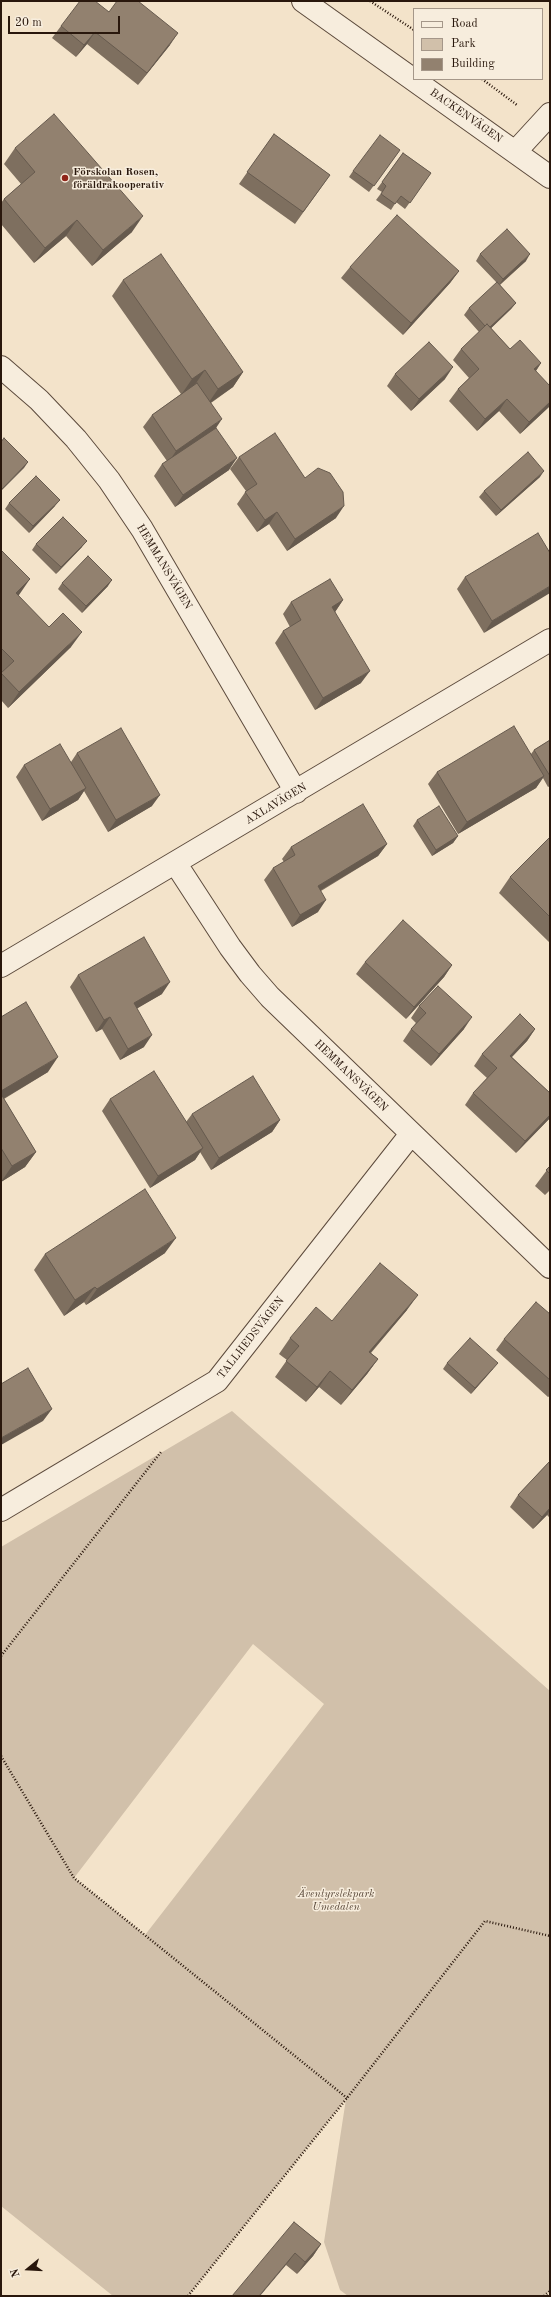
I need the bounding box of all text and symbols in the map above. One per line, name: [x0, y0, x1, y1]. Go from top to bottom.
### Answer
scale bar: [10, 8, 122, 34]
legend: [413, 8, 543, 80]
text: 20 m: [15, 17, 42, 29]
text: Road: [451, 18, 478, 30]
text: Park: [451, 38, 476, 50]
text: Building: [451, 58, 495, 70]
street label: BACKENVÄGEN: [427, 86, 505, 146]
place label: Förskolan Rosen, föräldrakooperativ: [73, 165, 164, 191]
marker: Förskolan Rosen, föräldrakooperativ: [60, 173, 70, 183]
street label: HEMMANSVÄGEN: [133, 522, 195, 612]
street label: AXLAVÄGEN: [243, 780, 309, 828]
street label: HEMMANSVÄGEN: [311, 1038, 391, 1114]
street label: TALLHEDSVÄGEN: [215, 1294, 287, 1382]
park label: Äventyrslekpark Umedalen: [298, 1887, 374, 1913]
north arrow: [8, 2249, 48, 2289]
text: N: [10, 2267, 23, 2279]

